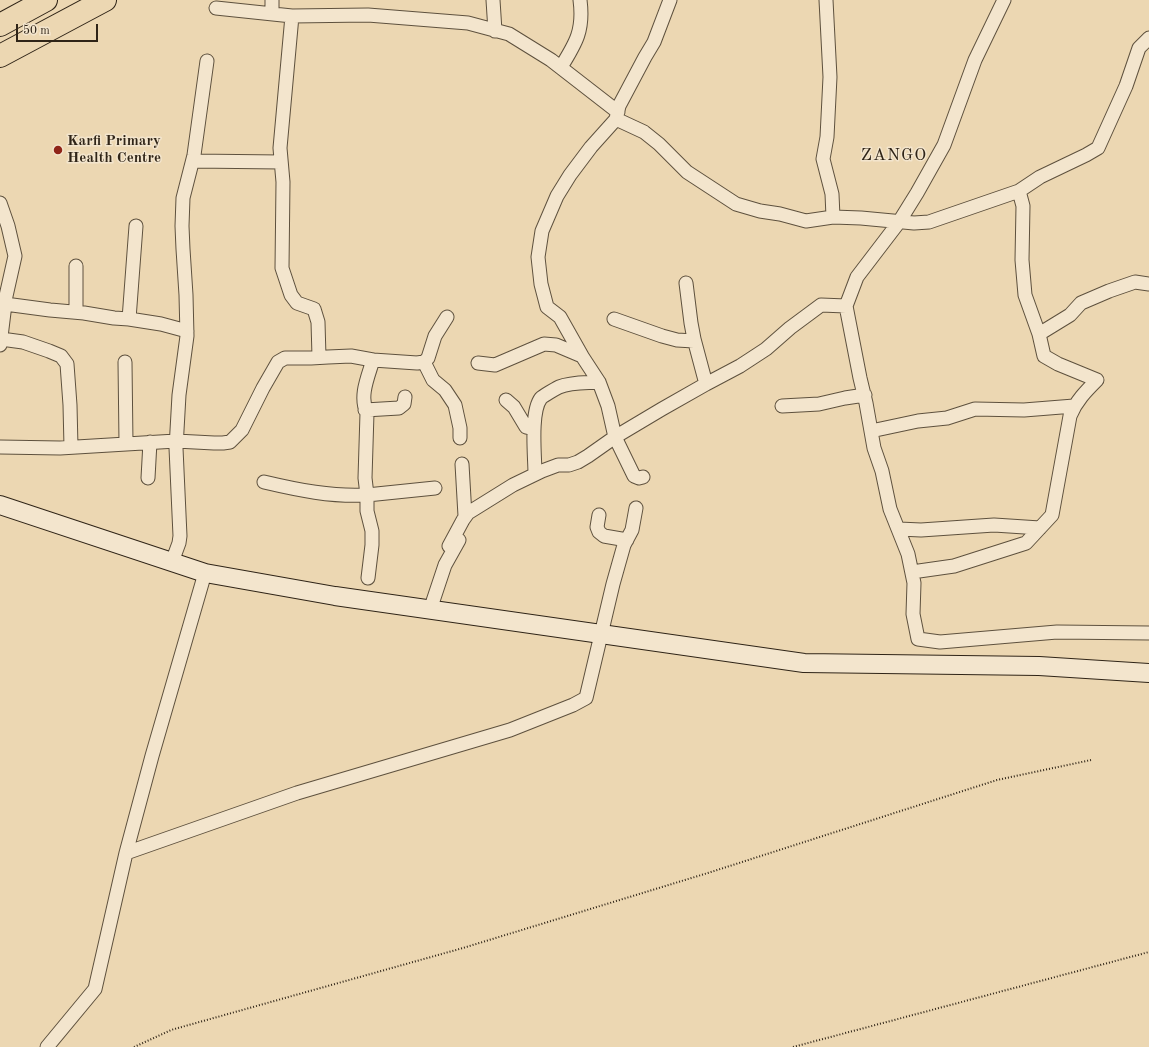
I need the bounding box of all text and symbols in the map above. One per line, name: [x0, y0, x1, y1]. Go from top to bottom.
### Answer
scale bar: [18, 16, 100, 42]
text: 50 m: [23, 25, 50, 37]
place label: Karfi Primary Health Centre: [67, 132, 161, 167]
marker: Karfi Primary Health Centre: [52, 144, 64, 156]
district label: ZANGO: [861, 146, 927, 166]

